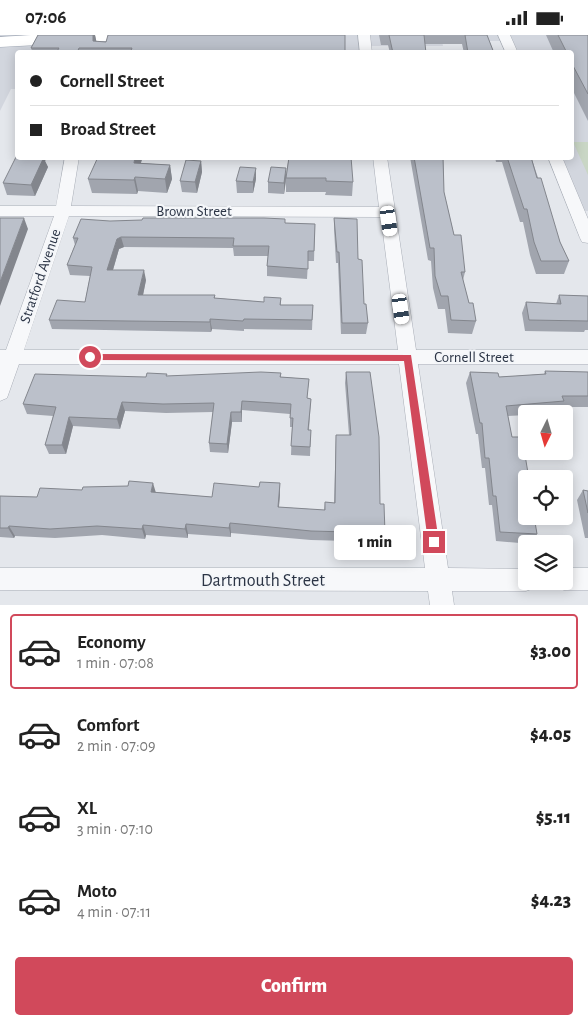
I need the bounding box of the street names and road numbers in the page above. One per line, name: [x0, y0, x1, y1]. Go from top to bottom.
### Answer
street label: Brown Street: [156, 204, 232, 219]
street label: Stratford Avenue: [17, 227, 64, 325]
street label: Cornell Street: [434, 350, 514, 365]
street label: Dartmouth Street: [201, 572, 325, 590]

